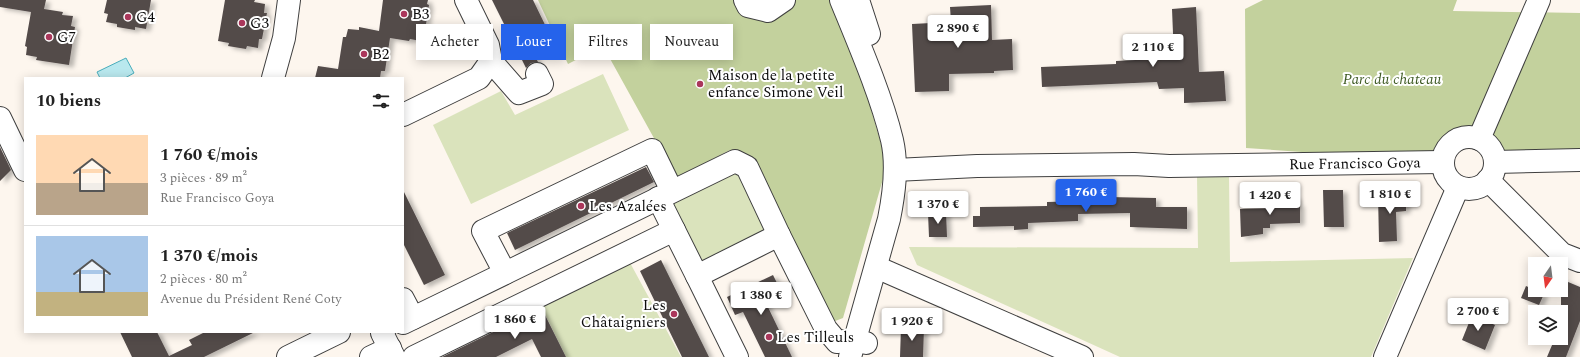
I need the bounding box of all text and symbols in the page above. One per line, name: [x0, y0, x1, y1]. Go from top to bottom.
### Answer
place label: B3: [412, 3, 430, 26]
place label: G4: [136, 6, 156, 29]
marker: B3: [399, 9, 409, 19]
marker: G4: [123, 12, 133, 22]
place label: G3: [250, 12, 270, 35]
pin: 2 890 €: [921, 15, 995, 49]
marker: G3: [237, 18, 247, 28]
text: 2 890 €: [937, 18, 979, 38]
chip: Acheter: [416, 24, 493, 60]
chip: Louer: [501, 24, 566, 60]
chip: Filtres: [574, 24, 642, 60]
chip: Nouveau: [650, 24, 733, 60]
place label: G7: [57, 26, 76, 49]
marker: G7: [44, 32, 54, 42]
pin: 2 110 €: [1116, 34, 1190, 68]
text: 2 110 €: [1132, 37, 1174, 57]
place label: B2: [372, 43, 389, 66]
marker: B2: [359, 49, 369, 59]
place label: Maison de la petite enfance Simone Veil: [708, 64, 843, 104]
park label: Parc du chateau: [1343, 68, 1441, 91]
marker: Maison de la petite enfance Simone Veil: [695, 79, 705, 89]
text: 10 biens: [36, 88, 101, 114]
icon: filters: [370, 90, 392, 112]
text: 1 760 €/mois: [160, 142, 258, 168]
icon: home: [68, 151, 116, 199]
street label: Rue Francisco Goya: [1289, 151, 1422, 176]
text: 3 pièces · 89 m²: [160, 168, 247, 188]
pin: 1 760 €: [1049, 179, 1123, 213]
pin: 1 810 €: [1353, 181, 1427, 215]
text: 1 760 €: [1065, 182, 1107, 202]
pin: 1 420 €: [1233, 182, 1307, 216]
text: 1 810 €: [1369, 184, 1411, 204]
text: 1 420 €: [1249, 185, 1291, 205]
text: Rue Francisco Goya: [160, 188, 274, 208]
pin: 1 370 €: [901, 191, 975, 225]
text: 1 370 €: [917, 194, 959, 214]
place label: Les Azalées: [589, 195, 667, 218]
marker: Les Azalées: [576, 201, 586, 211]
text: 1 370 €/mois: [160, 243, 258, 269]
icon: home: [68, 252, 116, 300]
north arrow: [1528, 257, 1568, 297]
map controls: [1528, 257, 1568, 345]
text: 2 pièces · 80 m²: [160, 269, 247, 289]
pin: 1 380 €: [724, 282, 798, 316]
text: 1 380 €: [740, 285, 782, 305]
text: Avenue du Président René Coty: [160, 289, 342, 309]
place label: Les Châtaigniers: [581, 294, 666, 334]
pin: 2 700 €: [1441, 298, 1515, 332]
text: 2 700 €: [1457, 301, 1499, 321]
button: layers: [1528, 305, 1568, 345]
pin: 1 860 €: [478, 306, 552, 340]
pin: 1 920 €: [875, 308, 949, 342]
text: 1 860 €: [494, 309, 536, 329]
marker: Les Châtaigniers: [669, 309, 679, 319]
text: 1 920 €: [891, 311, 933, 331]
place label: Les Tilleuls: [777, 326, 854, 349]
marker: Les Tilleuls: [764, 332, 774, 342]

